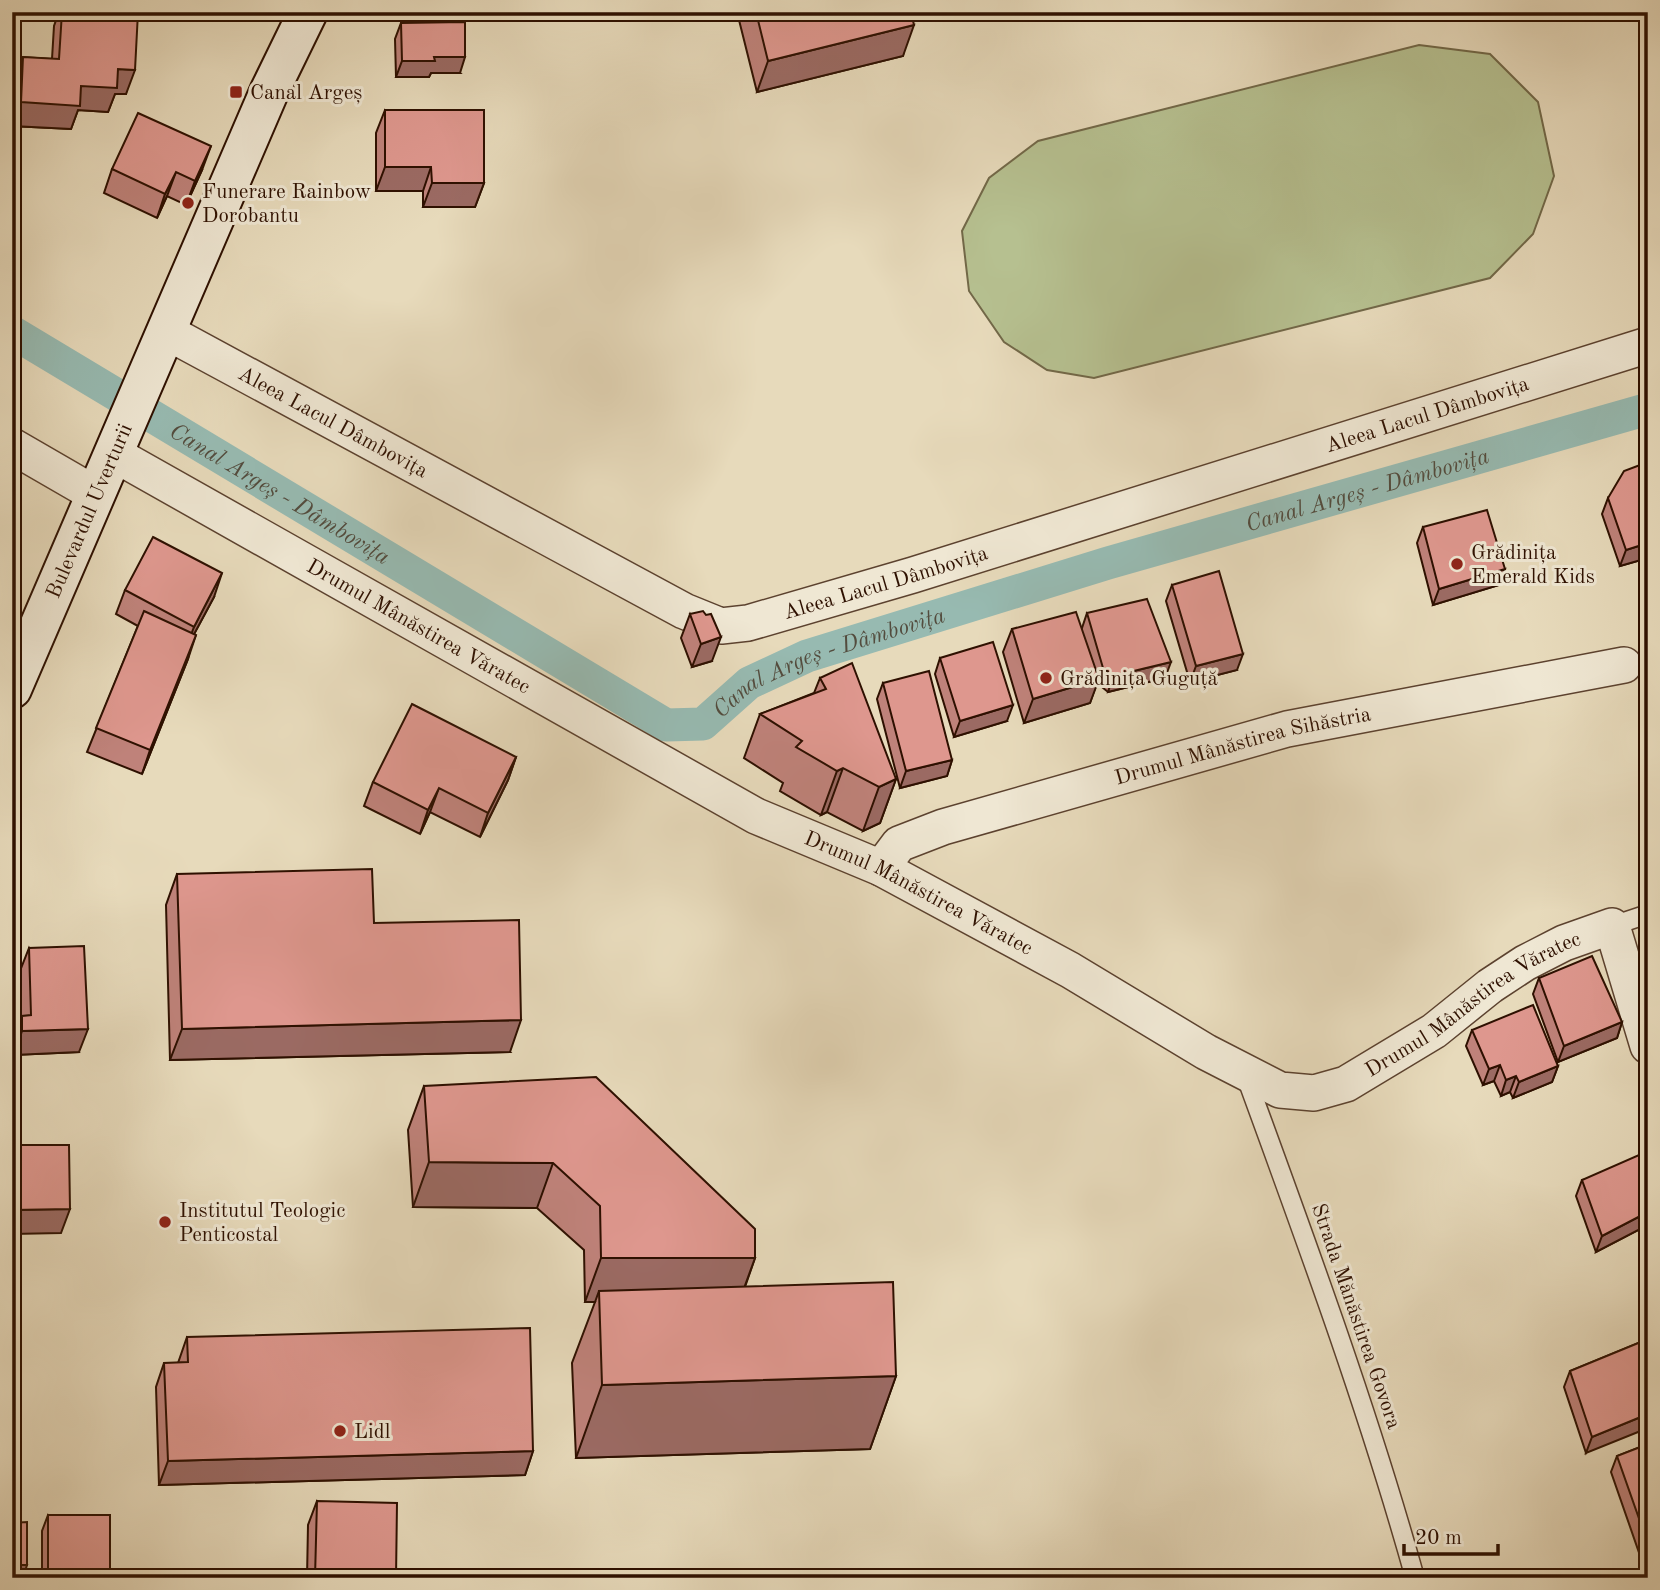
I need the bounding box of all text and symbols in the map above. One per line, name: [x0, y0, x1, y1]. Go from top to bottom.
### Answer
place label: Canal Argeș: [250, 83, 362, 105]
marker: Canal Argeș: [228, 84, 244, 100]
place label: Funerare Rainbow Dorobantu: [202, 182, 371, 227]
marker: Funerare Rainbow Dorobantu: [180, 195, 196, 211]
street label: Aleea Lacul Dâmbovița: [234, 363, 431, 483]
street label: Aleea Lacul Dâmbovița: [1323, 374, 1532, 457]
water label: Canal Argeș - Dâmbovița: [165, 420, 394, 569]
street label: Bulevardul Uverturii: [43, 421, 137, 602]
water label: Canal Argeș - Dâmbovița: [1243, 445, 1492, 536]
street label: Aleea Lacul Dâmbovița: [781, 543, 991, 624]
place label: Grădinița Emerald Kids: [1471, 543, 1595, 588]
street label: Drumul Mânăstirea Văratec: [303, 556, 533, 698]
marker: Grădinița Emerald Kids: [1449, 556, 1465, 572]
water label: Canal Argeș - Dâmbovița: [709, 604, 948, 722]
place label: Grădinița Guguță: [1060, 669, 1218, 691]
marker: Grădinița Guguță: [1038, 670, 1054, 686]
street label: Drumul Mânăstirea Sihăstria: [1113, 704, 1373, 790]
street label: Drumul Mânăstirea Văratec: [801, 828, 1036, 960]
street label: Drumul Mânăstirea Văratec: [1362, 929, 1584, 1082]
place label: Institutul Teologic Penticostal: [179, 1201, 345, 1246]
street label: Strada Mănăstirea Govora: [1307, 1201, 1404, 1432]
marker: Institutul Teologic Penticostal: [157, 1214, 173, 1230]
place label: Lidl: [354, 1422, 391, 1443]
marker: Lidl: [332, 1423, 348, 1439]
scale bar: [1404, 1513, 1499, 1557]
text: 20 m: [1415, 1528, 1462, 1549]

